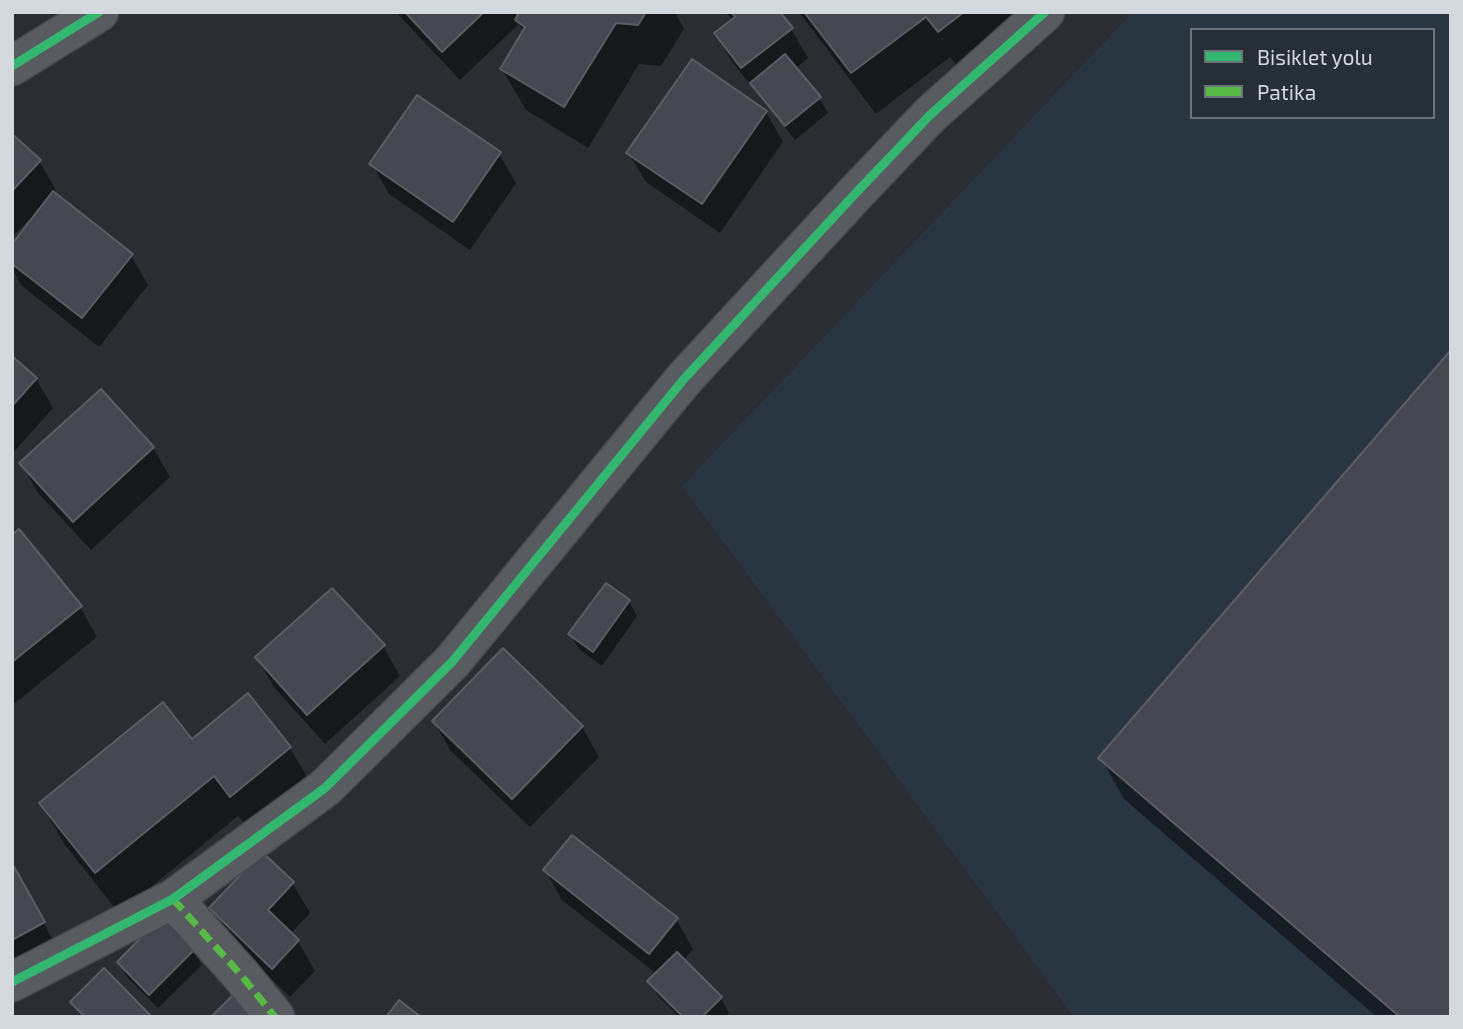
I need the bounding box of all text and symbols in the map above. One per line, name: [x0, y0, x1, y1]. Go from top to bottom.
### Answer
legend: [1190, 28, 1435, 119]
text: Bisiklet yolu: [1257, 44, 1373, 69]
text: Patika: [1257, 79, 1316, 104]

